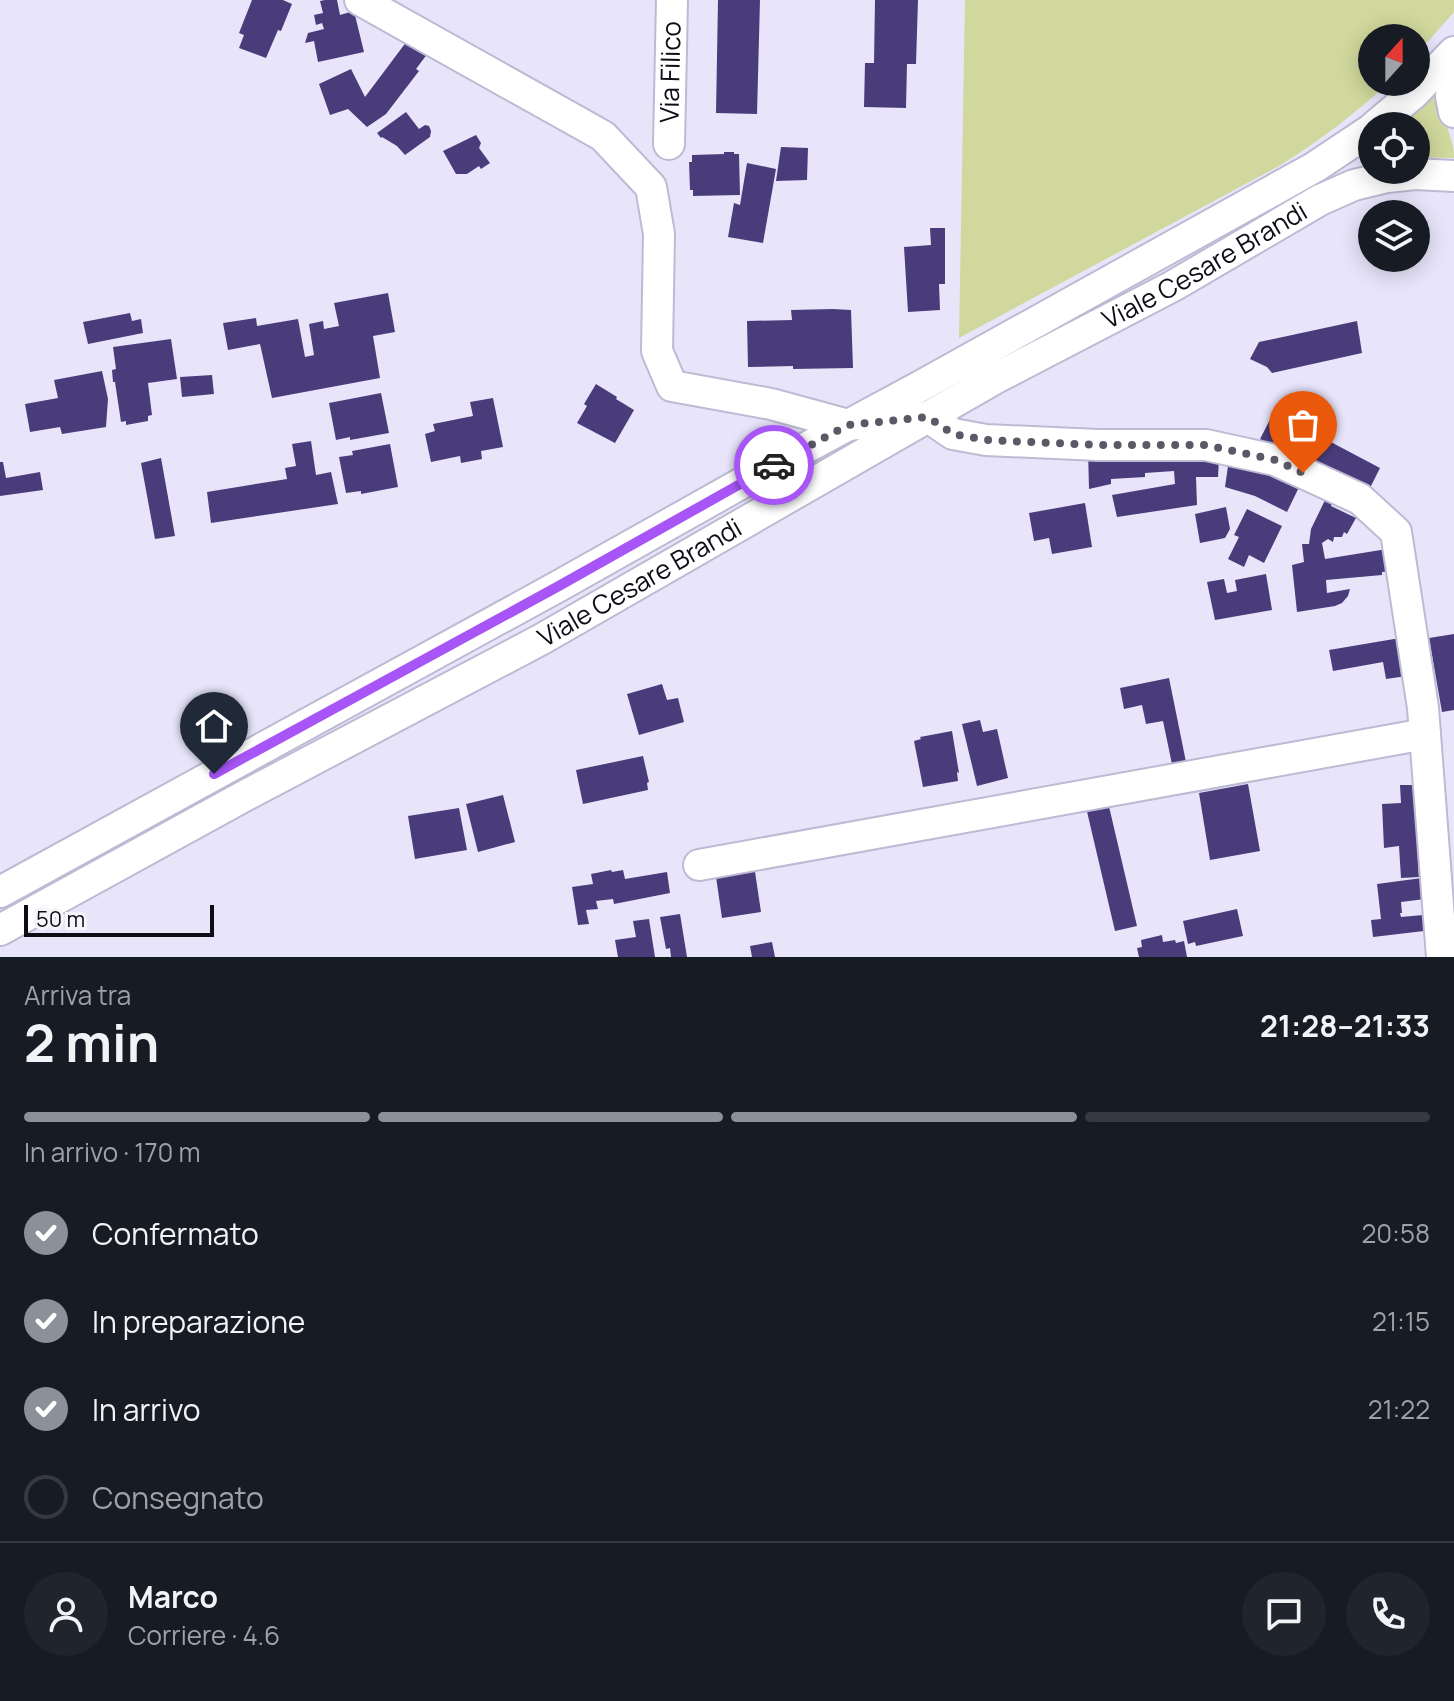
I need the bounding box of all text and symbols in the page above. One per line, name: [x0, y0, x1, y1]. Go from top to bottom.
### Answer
street label: Via Filico: [650, 21, 689, 123]
north arrow: [1358, 24, 1430, 96]
map controls: [1358, 24, 1430, 272]
button: locate: [1358, 112, 1430, 184]
street label: Viale Cesare Brandi: [1096, 193, 1313, 337]
button: layers: [1358, 200, 1430, 272]
pin: [1269, 391, 1337, 473]
icon: bag: [1281, 403, 1325, 447]
courier: [734, 425, 814, 505]
icon: car: [752, 443, 796, 487]
street label: Viale Cesare Brandi: [531, 509, 748, 655]
pin: [180, 692, 248, 774]
icon: home: [192, 704, 236, 748]
scale bar: [24, 901, 214, 937]
text: 50 m: [36, 904, 85, 934]
text: Arriva tra: [24, 977, 131, 1013]
text: 21:28–21:33: [1260, 1005, 1430, 1046]
text: 2 min: [24, 1007, 159, 1078]
text: In arrivo · 170 m: [24, 1134, 201, 1170]
icon: check: [24, 1211, 68, 1255]
text: Confermato: [92, 1213, 259, 1254]
text: 20:58: [1361, 1215, 1430, 1251]
icon: check: [24, 1299, 68, 1343]
text: In preparazione: [92, 1301, 305, 1342]
text: 21:15: [1372, 1303, 1430, 1339]
icon: check: [24, 1387, 68, 1431]
text: In arrivo: [92, 1389, 201, 1430]
text: 21:22: [1368, 1391, 1430, 1427]
text: Consegnato: [92, 1477, 264, 1518]
button: person: [24, 1572, 108, 1656]
button: chat: [1242, 1572, 1326, 1656]
button: phone: [1346, 1572, 1430, 1656]
text: Marco: [128, 1576, 218, 1617]
text: Corriere · 4.6: [128, 1617, 280, 1653]

